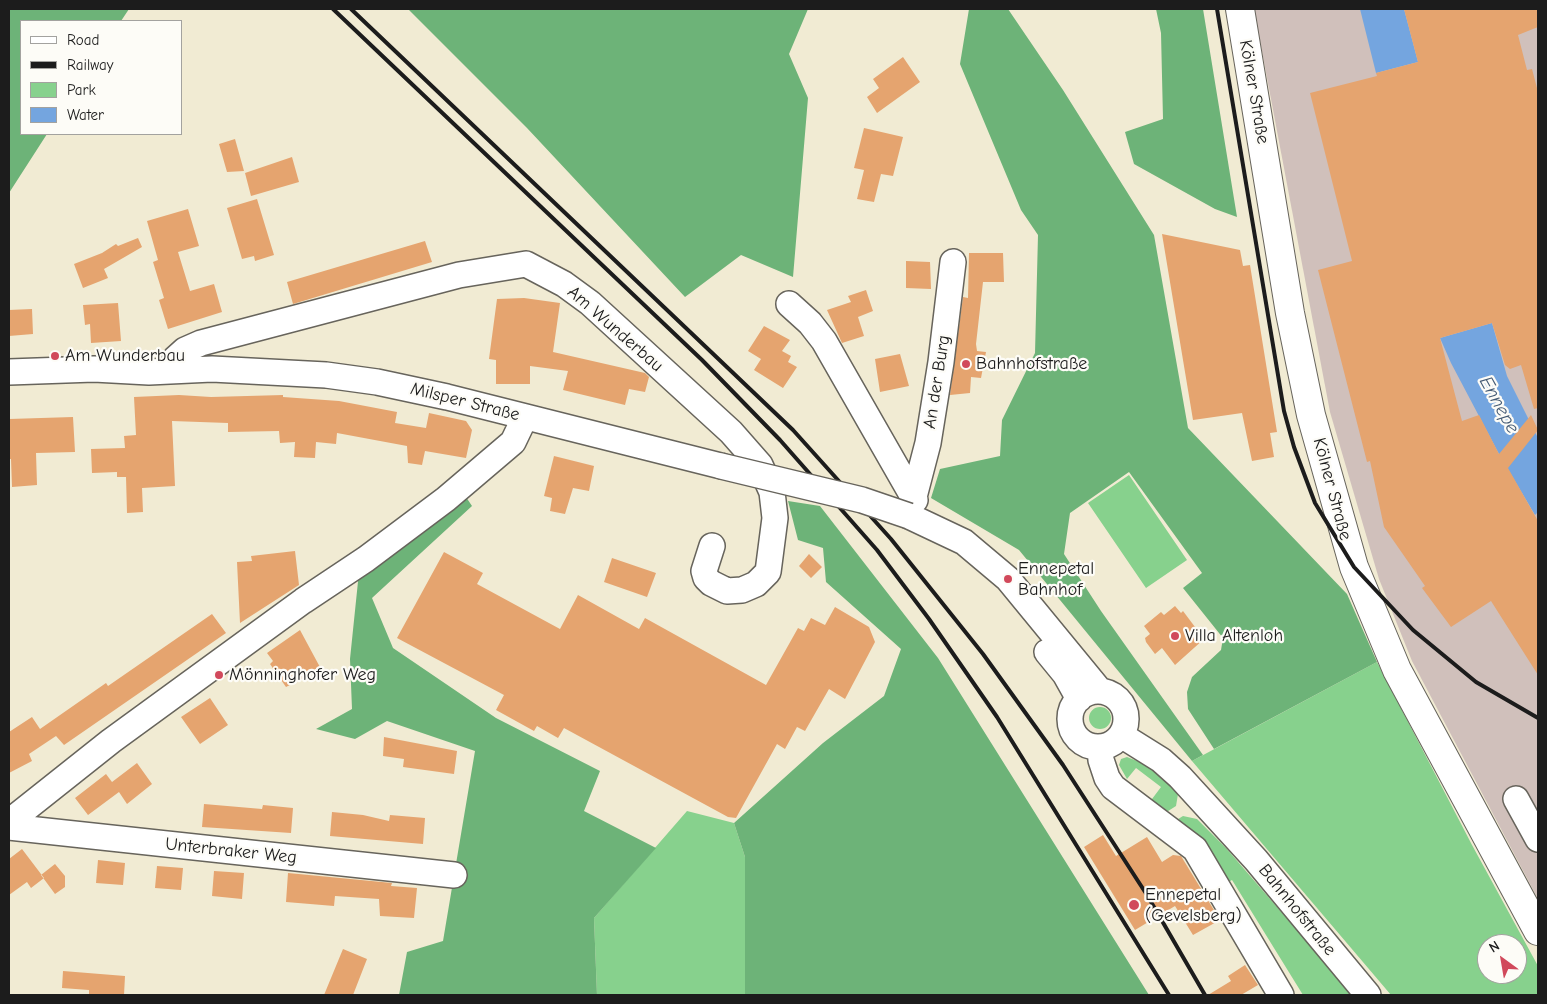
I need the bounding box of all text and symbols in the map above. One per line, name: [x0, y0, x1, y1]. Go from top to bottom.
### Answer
legend: [20, 20, 182, 135]
text: Road: [67, 31, 99, 49]
street label: Kölner Straße: [1234, 38, 1274, 146]
text: Railway: [67, 56, 113, 74]
text: Park: [67, 81, 96, 99]
text: Water: [67, 106, 104, 124]
street label: Am Wunderbau: [563, 282, 667, 376]
street label: An der Burg: [919, 334, 955, 430]
place label: Am Wunderbau: [65, 345, 185, 367]
marker: Am Wunderbau: [49, 350, 61, 362]
place label: Bahnhofstraße: [976, 353, 1087, 375]
marker: Bahnhofstraße: [960, 358, 972, 370]
water label: Ennepe: [1474, 372, 1524, 438]
street label: Milsper Straße: [408, 378, 522, 426]
street label: Kölner Straße: [1308, 435, 1356, 543]
place label: Ennepetal Bahnhof: [1018, 558, 1094, 600]
marker: Ennepetal Bahnhof: [1002, 573, 1014, 585]
place label: Villa Altenloh: [1185, 625, 1283, 647]
marker: Villa Altenloh: [1169, 630, 1181, 642]
place label: Mönninghofer Weg: [229, 664, 376, 686]
marker: Mönninghofer Weg: [213, 669, 225, 681]
street label: Unterbraker Weg: [164, 833, 298, 869]
street label: Bahnhofstraße: [1254, 860, 1340, 960]
place label: Ennepetal (Gevelsberg): [1145, 884, 1242, 926]
marker: Ennepetal (Gevelsberg): [1127, 898, 1141, 912]
north arrow: [1477, 934, 1527, 984]
text: N: [1486, 937, 1503, 956]

